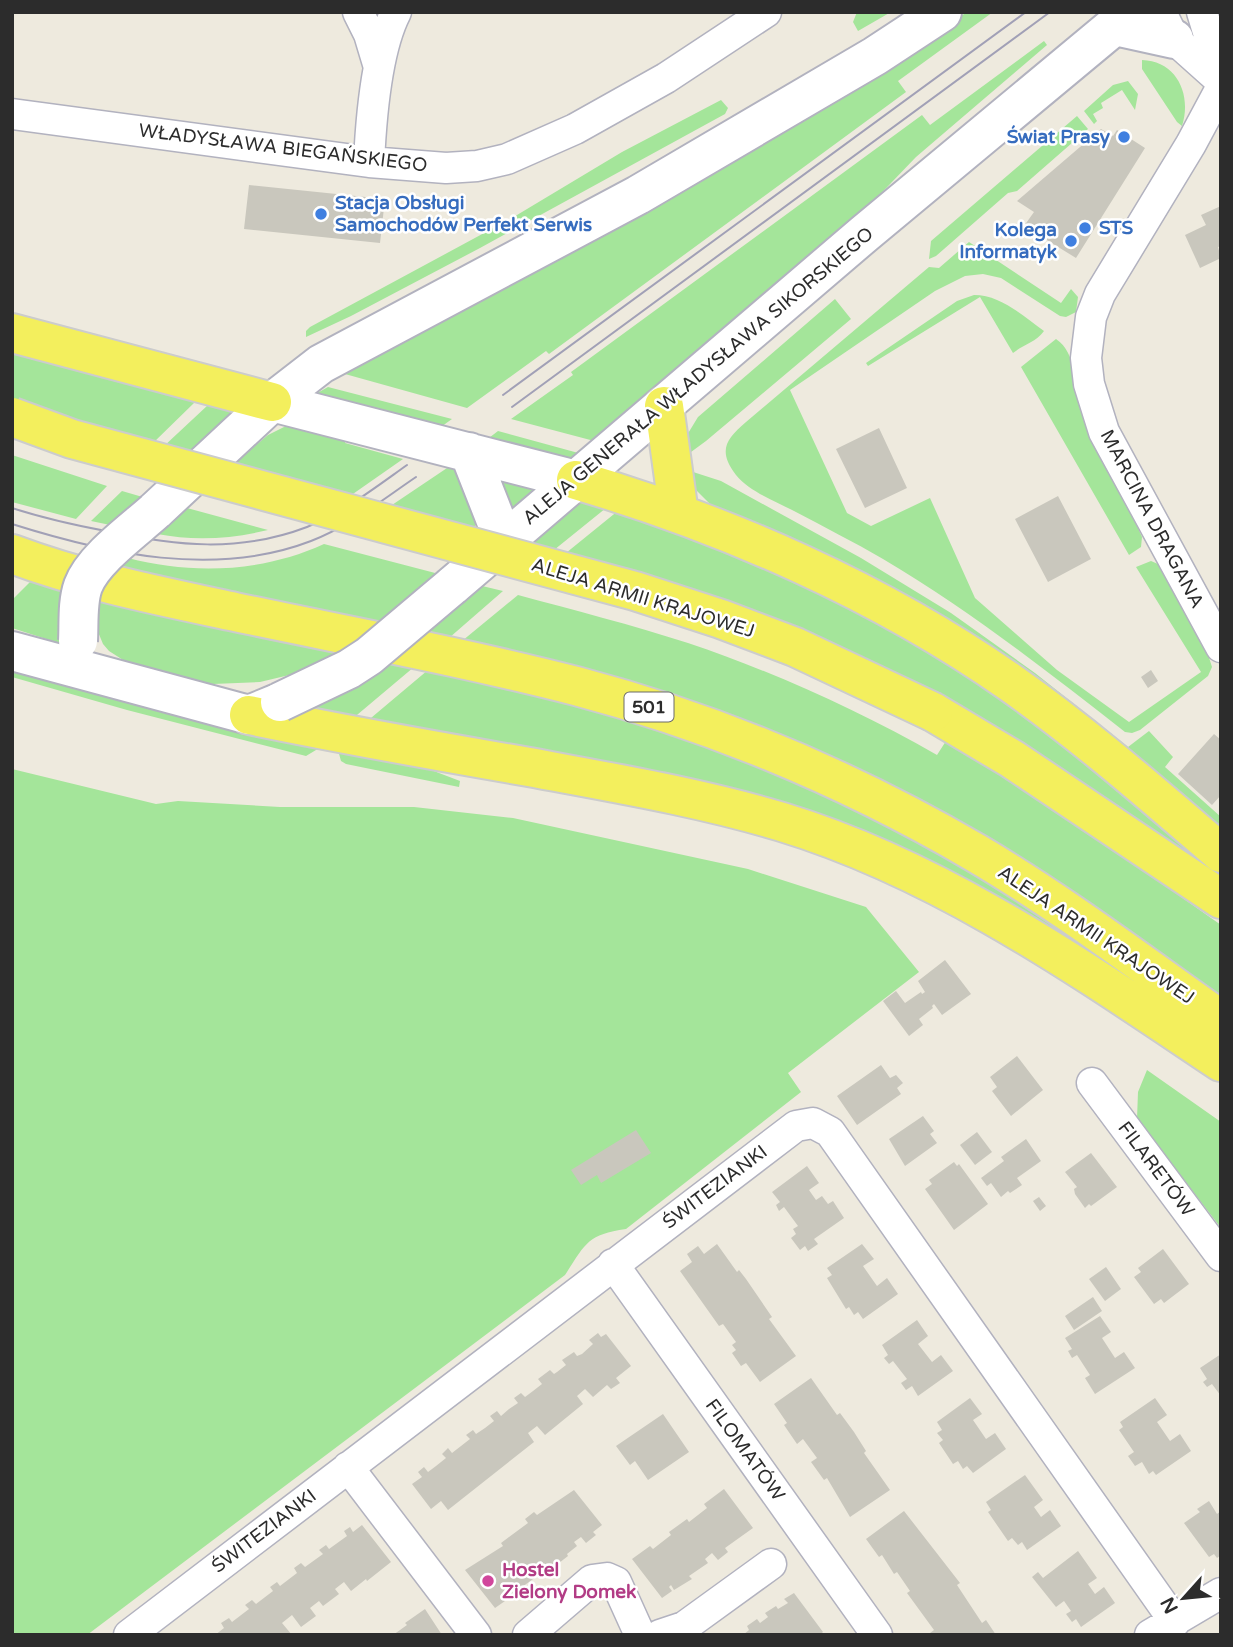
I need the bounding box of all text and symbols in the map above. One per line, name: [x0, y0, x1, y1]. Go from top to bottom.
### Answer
street label: WŁADYSŁAWA BIEGAŃSKIEGO: [137, 118, 429, 177]
place label: Świat Prasy: [1007, 125, 1111, 149]
marker: Świat Prasy: [1116, 129, 1132, 145]
place label: Stacja Obsługi Samochodów Perfekt Serwis: [335, 192, 592, 236]
marker: Stacja Obsługi Samochodów Perfekt Serwis: [313, 206, 329, 222]
place label: STS: [1099, 217, 1134, 239]
place label: Kolega Informatyk: [959, 219, 1058, 264]
marker: STS: [1077, 220, 1093, 236]
street label: ALEJA GENERAŁA WŁADYSŁAWA SIKORSKIEGO: [518, 223, 878, 529]
marker: Kolega Informatyk: [1063, 233, 1079, 249]
street label: MARCINA DRAGANA: [1096, 426, 1208, 612]
street label: ALEJA ARMII KRAJOWEJ: [529, 554, 757, 642]
road number: 501: [624, 692, 674, 722]
street label: ALEJA ARMII KRAJOWEJ: [994, 861, 1198, 1009]
street label: FILARETÓW: [1113, 1117, 1200, 1221]
street label: ŚWITEZIANKI: [658, 1140, 772, 1233]
street label: FILOMATÓW: [701, 1394, 790, 1505]
street label: ŚWITEZIANKI: [207, 1484, 321, 1577]
place label: Hostel Zielony Domek: [502, 1559, 637, 1604]
north arrow: [1149, 1563, 1219, 1633]
marker: Hostel Zielony Domek: [480, 1573, 496, 1589]
text: N: [1156, 1593, 1183, 1617]

